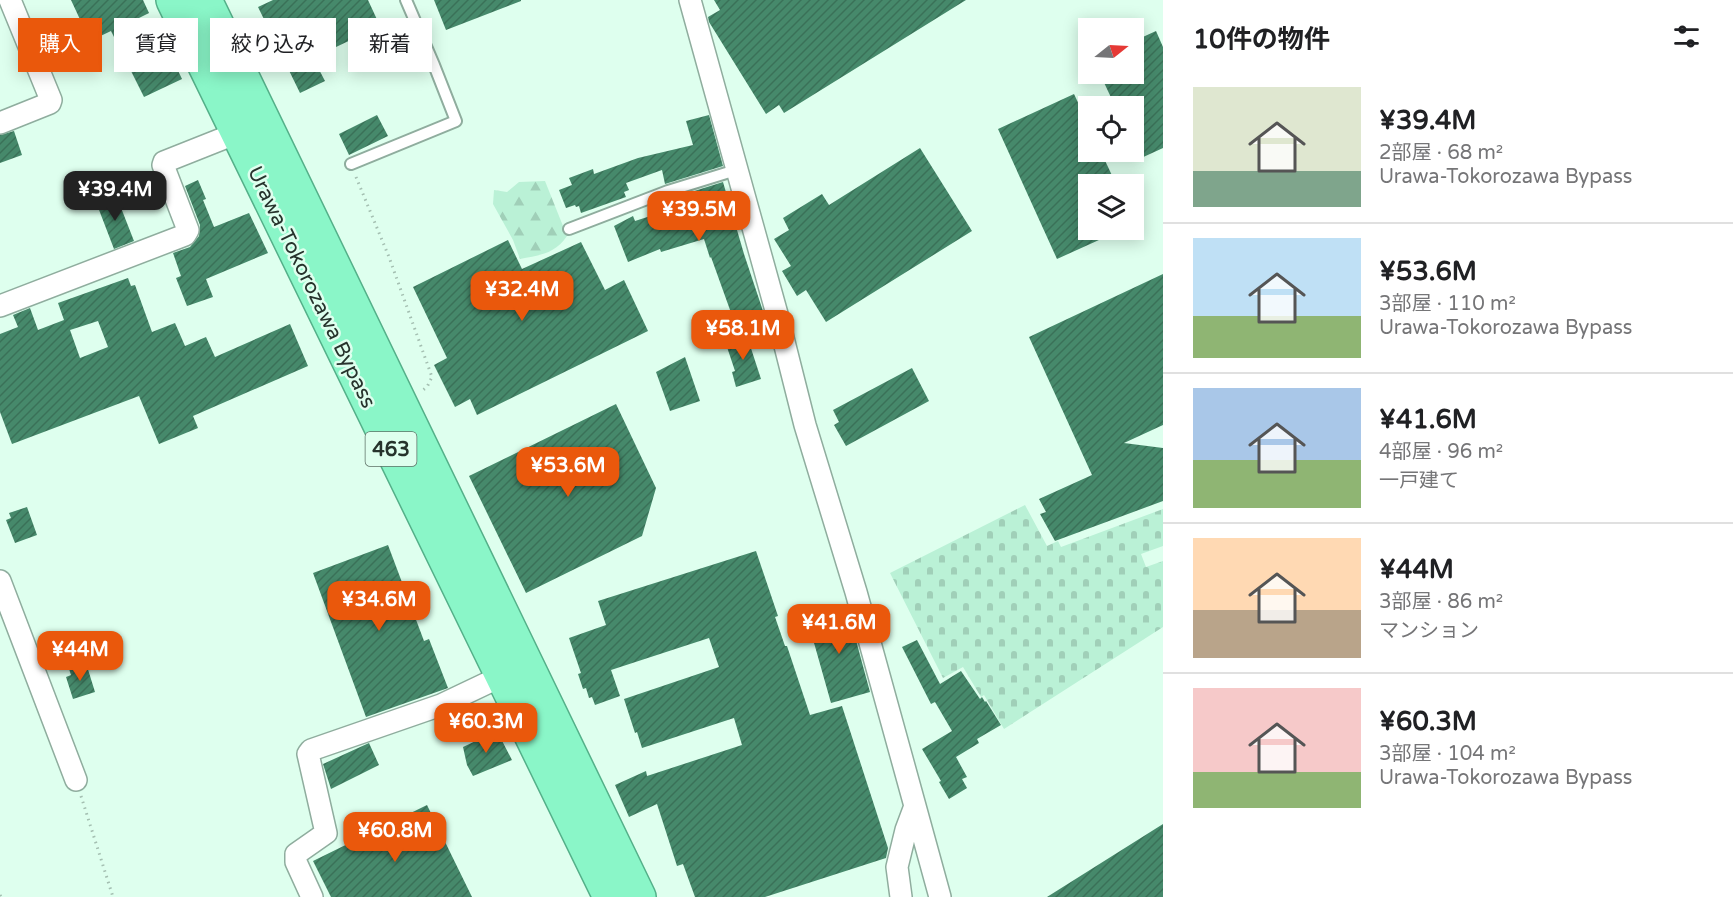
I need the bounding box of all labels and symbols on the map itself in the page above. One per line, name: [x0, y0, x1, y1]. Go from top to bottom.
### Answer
north arrow: [1078, 18, 1144, 84]
street label: Urawa-Tokorozawa Bypass: [242, 162, 381, 412]
pin: ¥39.4M: [66, 171, 164, 222]
pin: ¥39.5M: [650, 191, 748, 242]
pin: ¥32.4M: [473, 271, 571, 322]
pin: ¥58.1M: [694, 310, 792, 361]
road number: 463: [366, 432, 416, 466]
pin: ¥53.6M: [519, 447, 617, 498]
pin: ¥34.6M: [330, 581, 428, 632]
pin: ¥41.6M: [790, 604, 888, 655]
pin: ¥44M: [44, 631, 116, 682]
pin: ¥60.3M: [437, 703, 535, 754]
pin: ¥60.8M: [346, 812, 444, 863]

